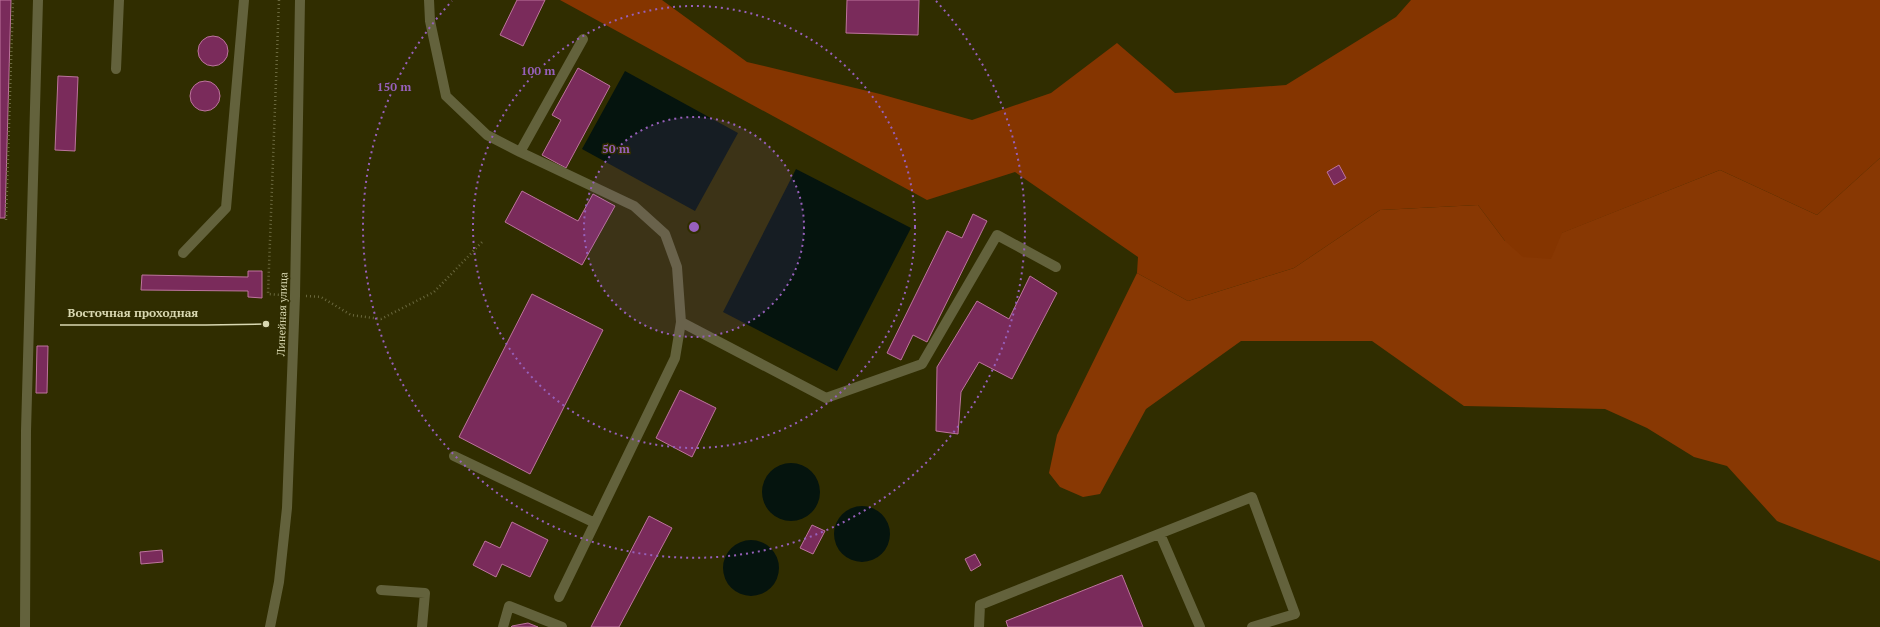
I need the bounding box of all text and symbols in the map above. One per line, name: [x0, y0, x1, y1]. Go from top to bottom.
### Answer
text: 100 m: [521, 63, 555, 78]
text: 150 m: [377, 79, 411, 94]
text: 50 m: [602, 141, 630, 156]
centre of rings: [687, 220, 701, 234]
street label: Линейная улица: [274, 271, 290, 357]
callout: Восточная проходная: [60, 301, 206, 325]
text: Восточная проходная: [68, 305, 198, 320]

